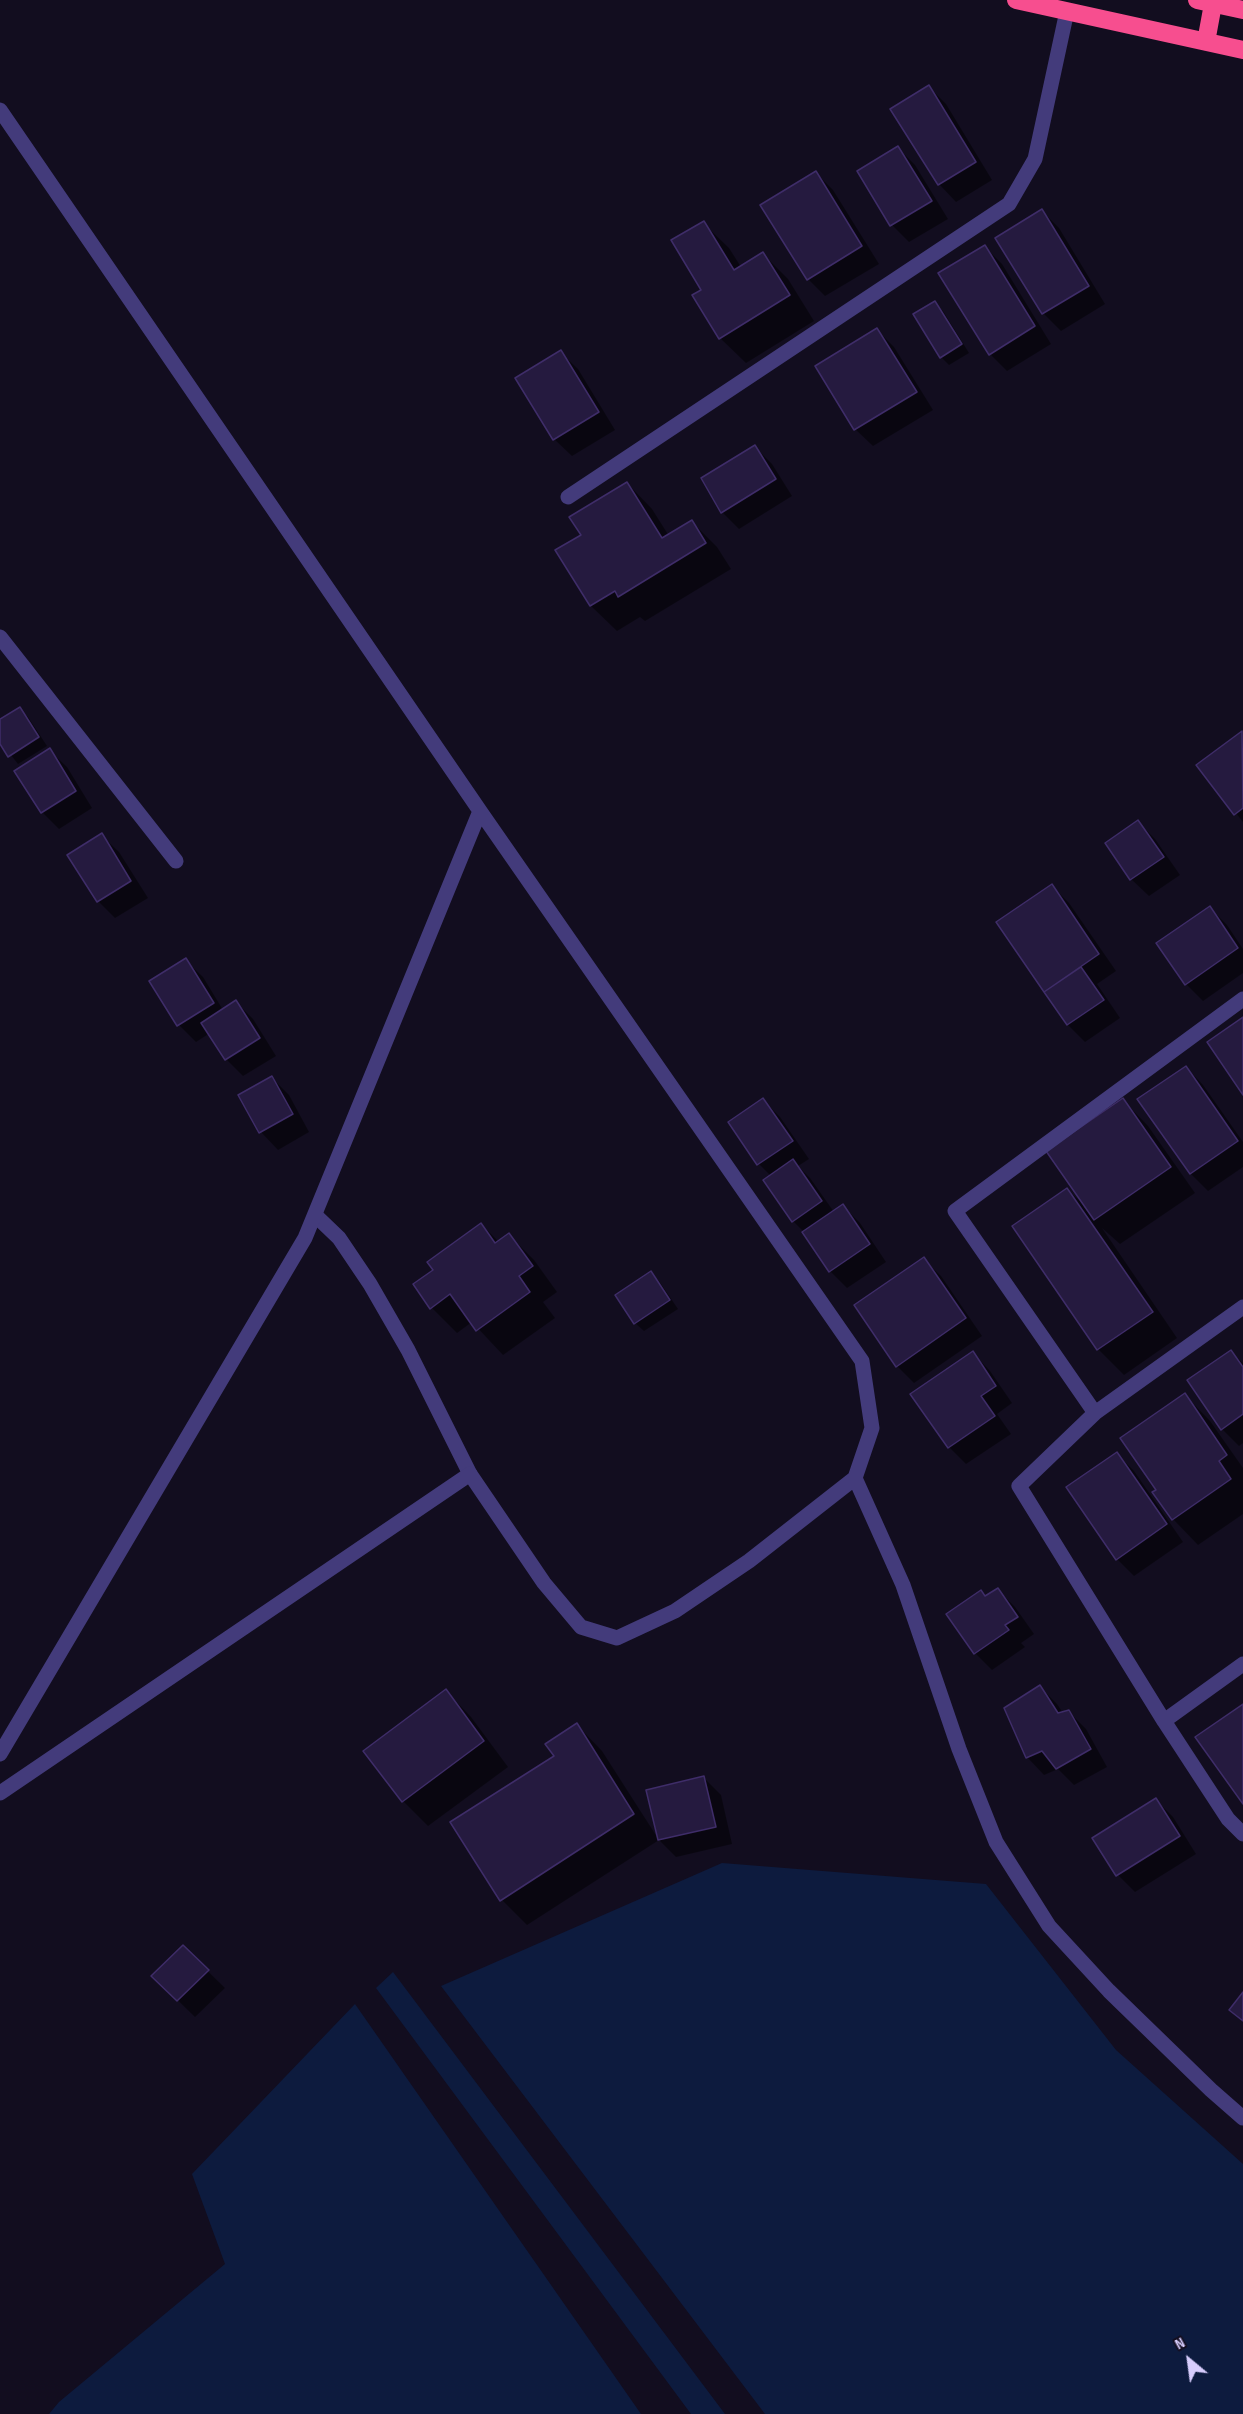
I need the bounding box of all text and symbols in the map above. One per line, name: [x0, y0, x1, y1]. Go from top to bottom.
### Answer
north arrow: [1159, 2330, 1219, 2390]
text: N: [1172, 2333, 1188, 2354]

